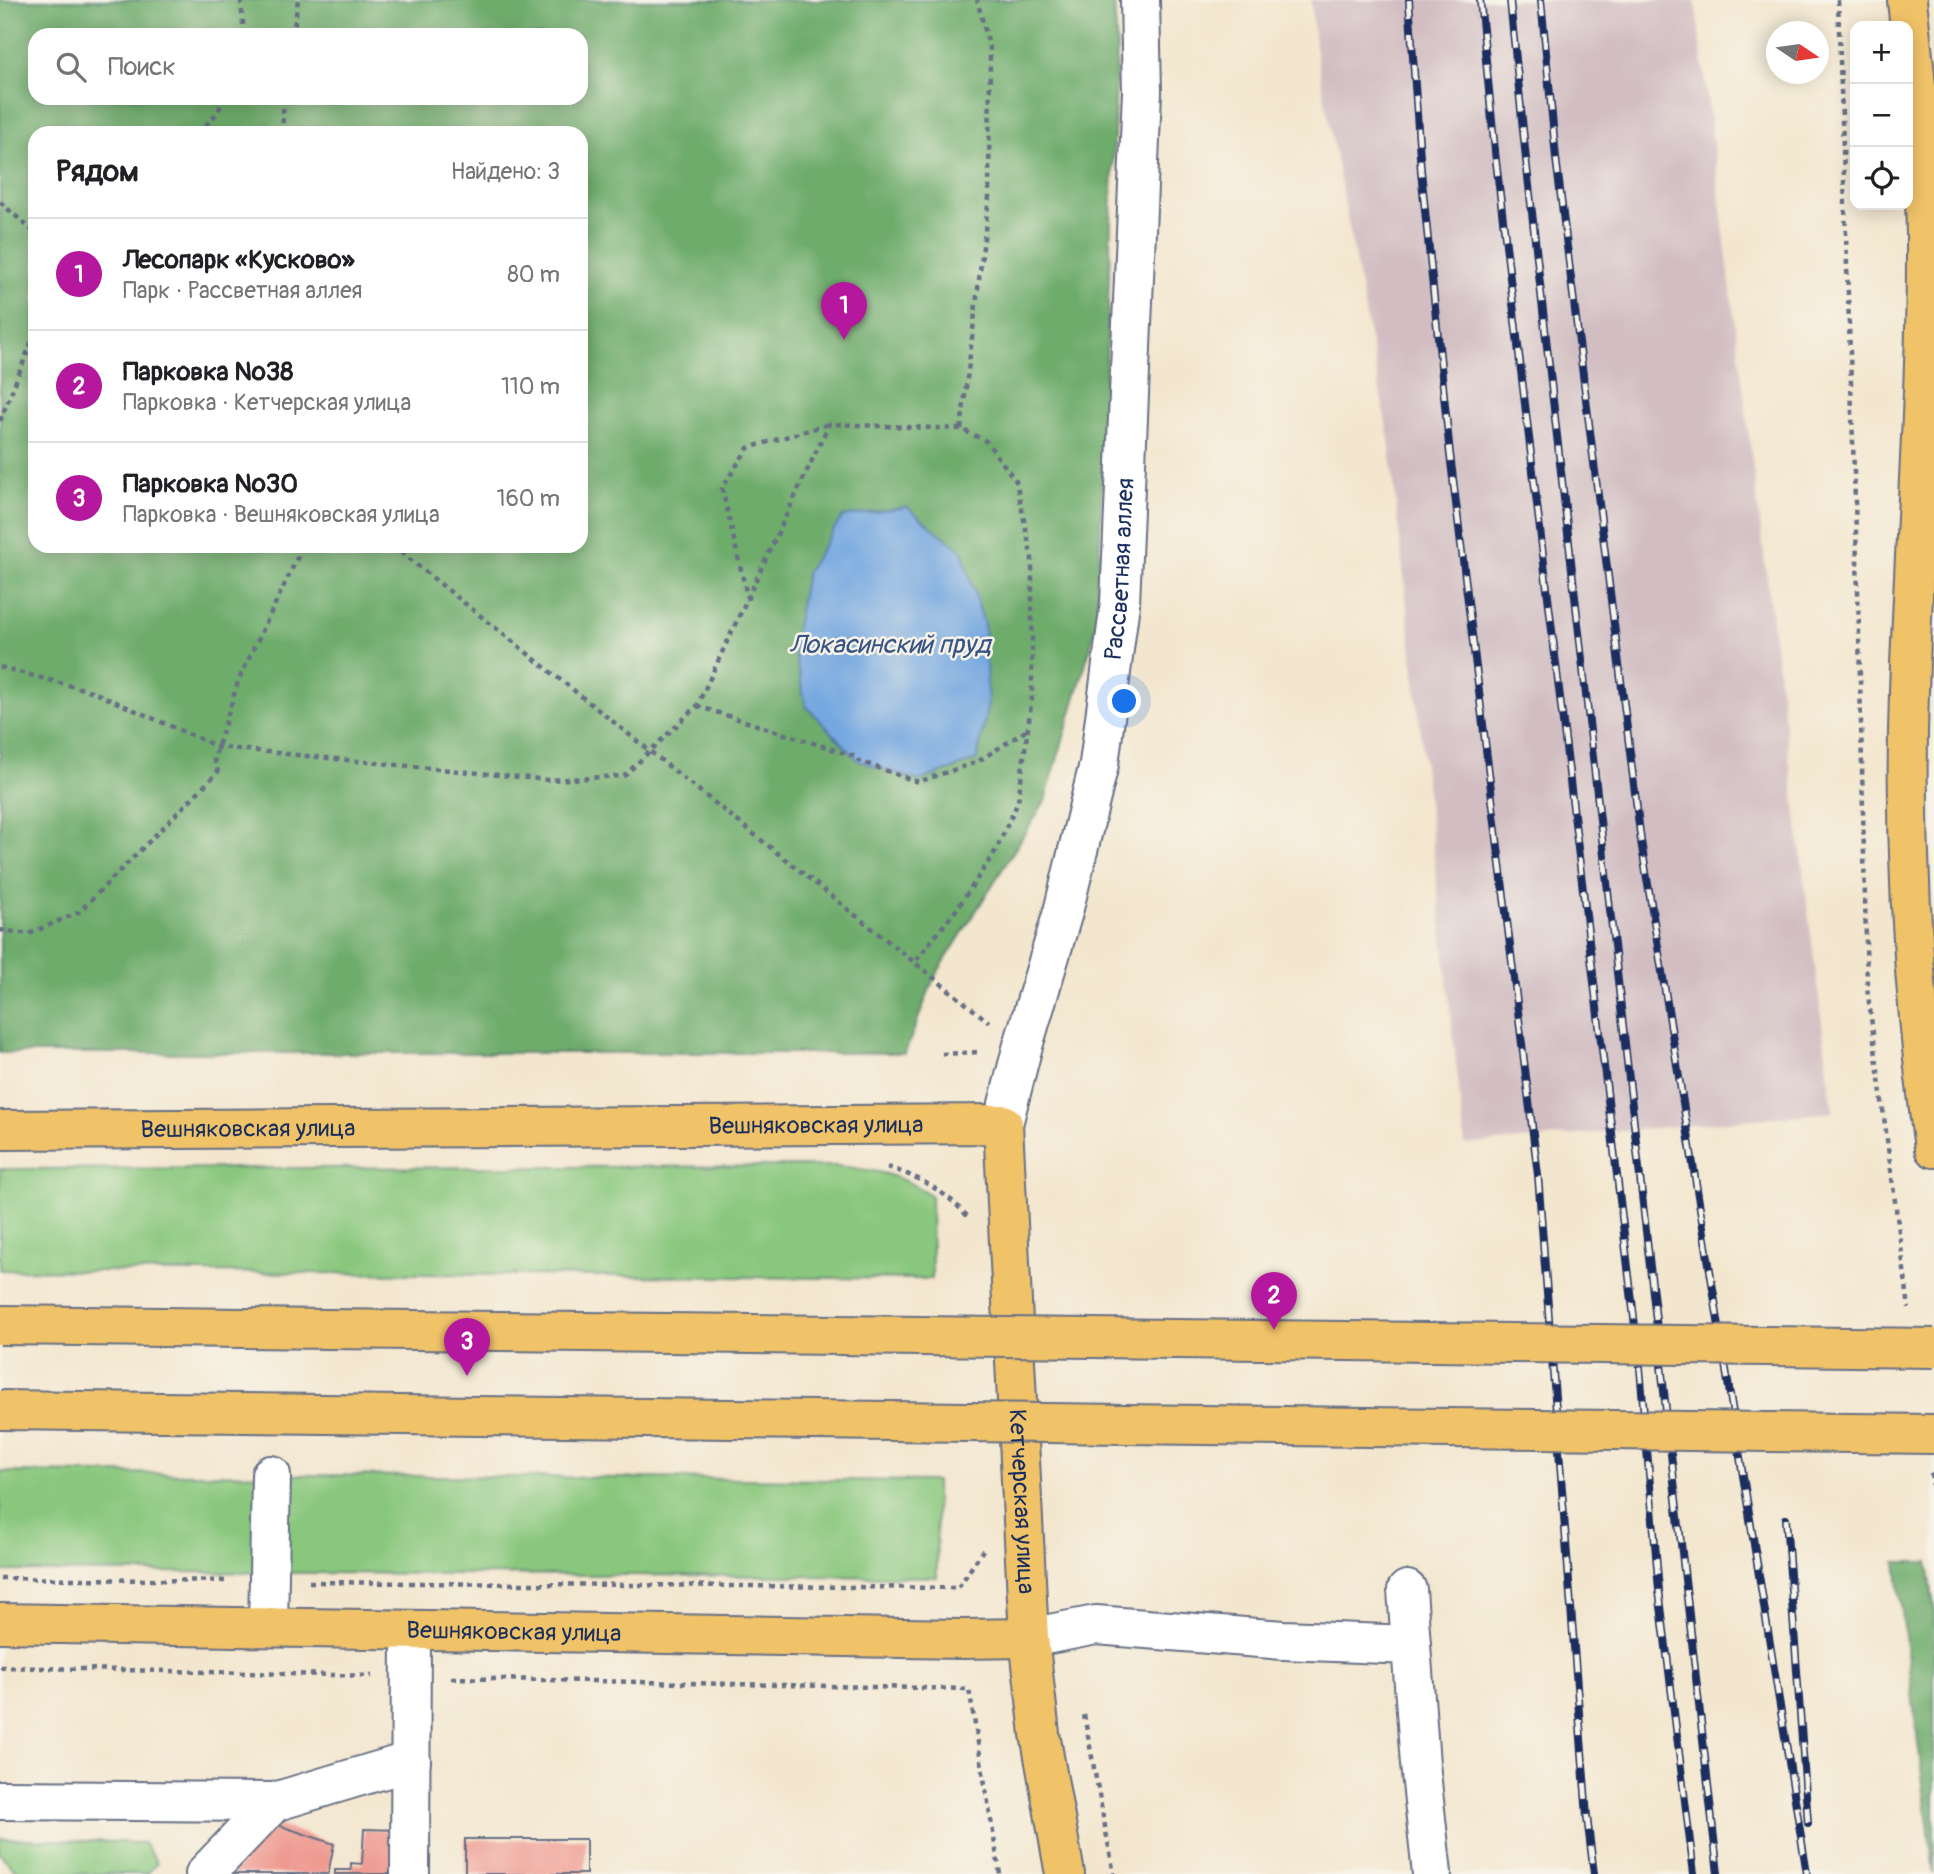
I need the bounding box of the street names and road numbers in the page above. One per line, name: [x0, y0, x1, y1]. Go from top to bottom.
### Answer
street label: Рассветная аллея: [1099, 477, 1140, 662]
street label: Вешняковская улица: [708, 1110, 924, 1141]
street label: Вешняковская улица: [140, 1114, 356, 1144]
street label: Кетчерская улица: [1002, 1408, 1041, 1595]
street label: Вешняковская улица: [406, 1616, 622, 1648]

